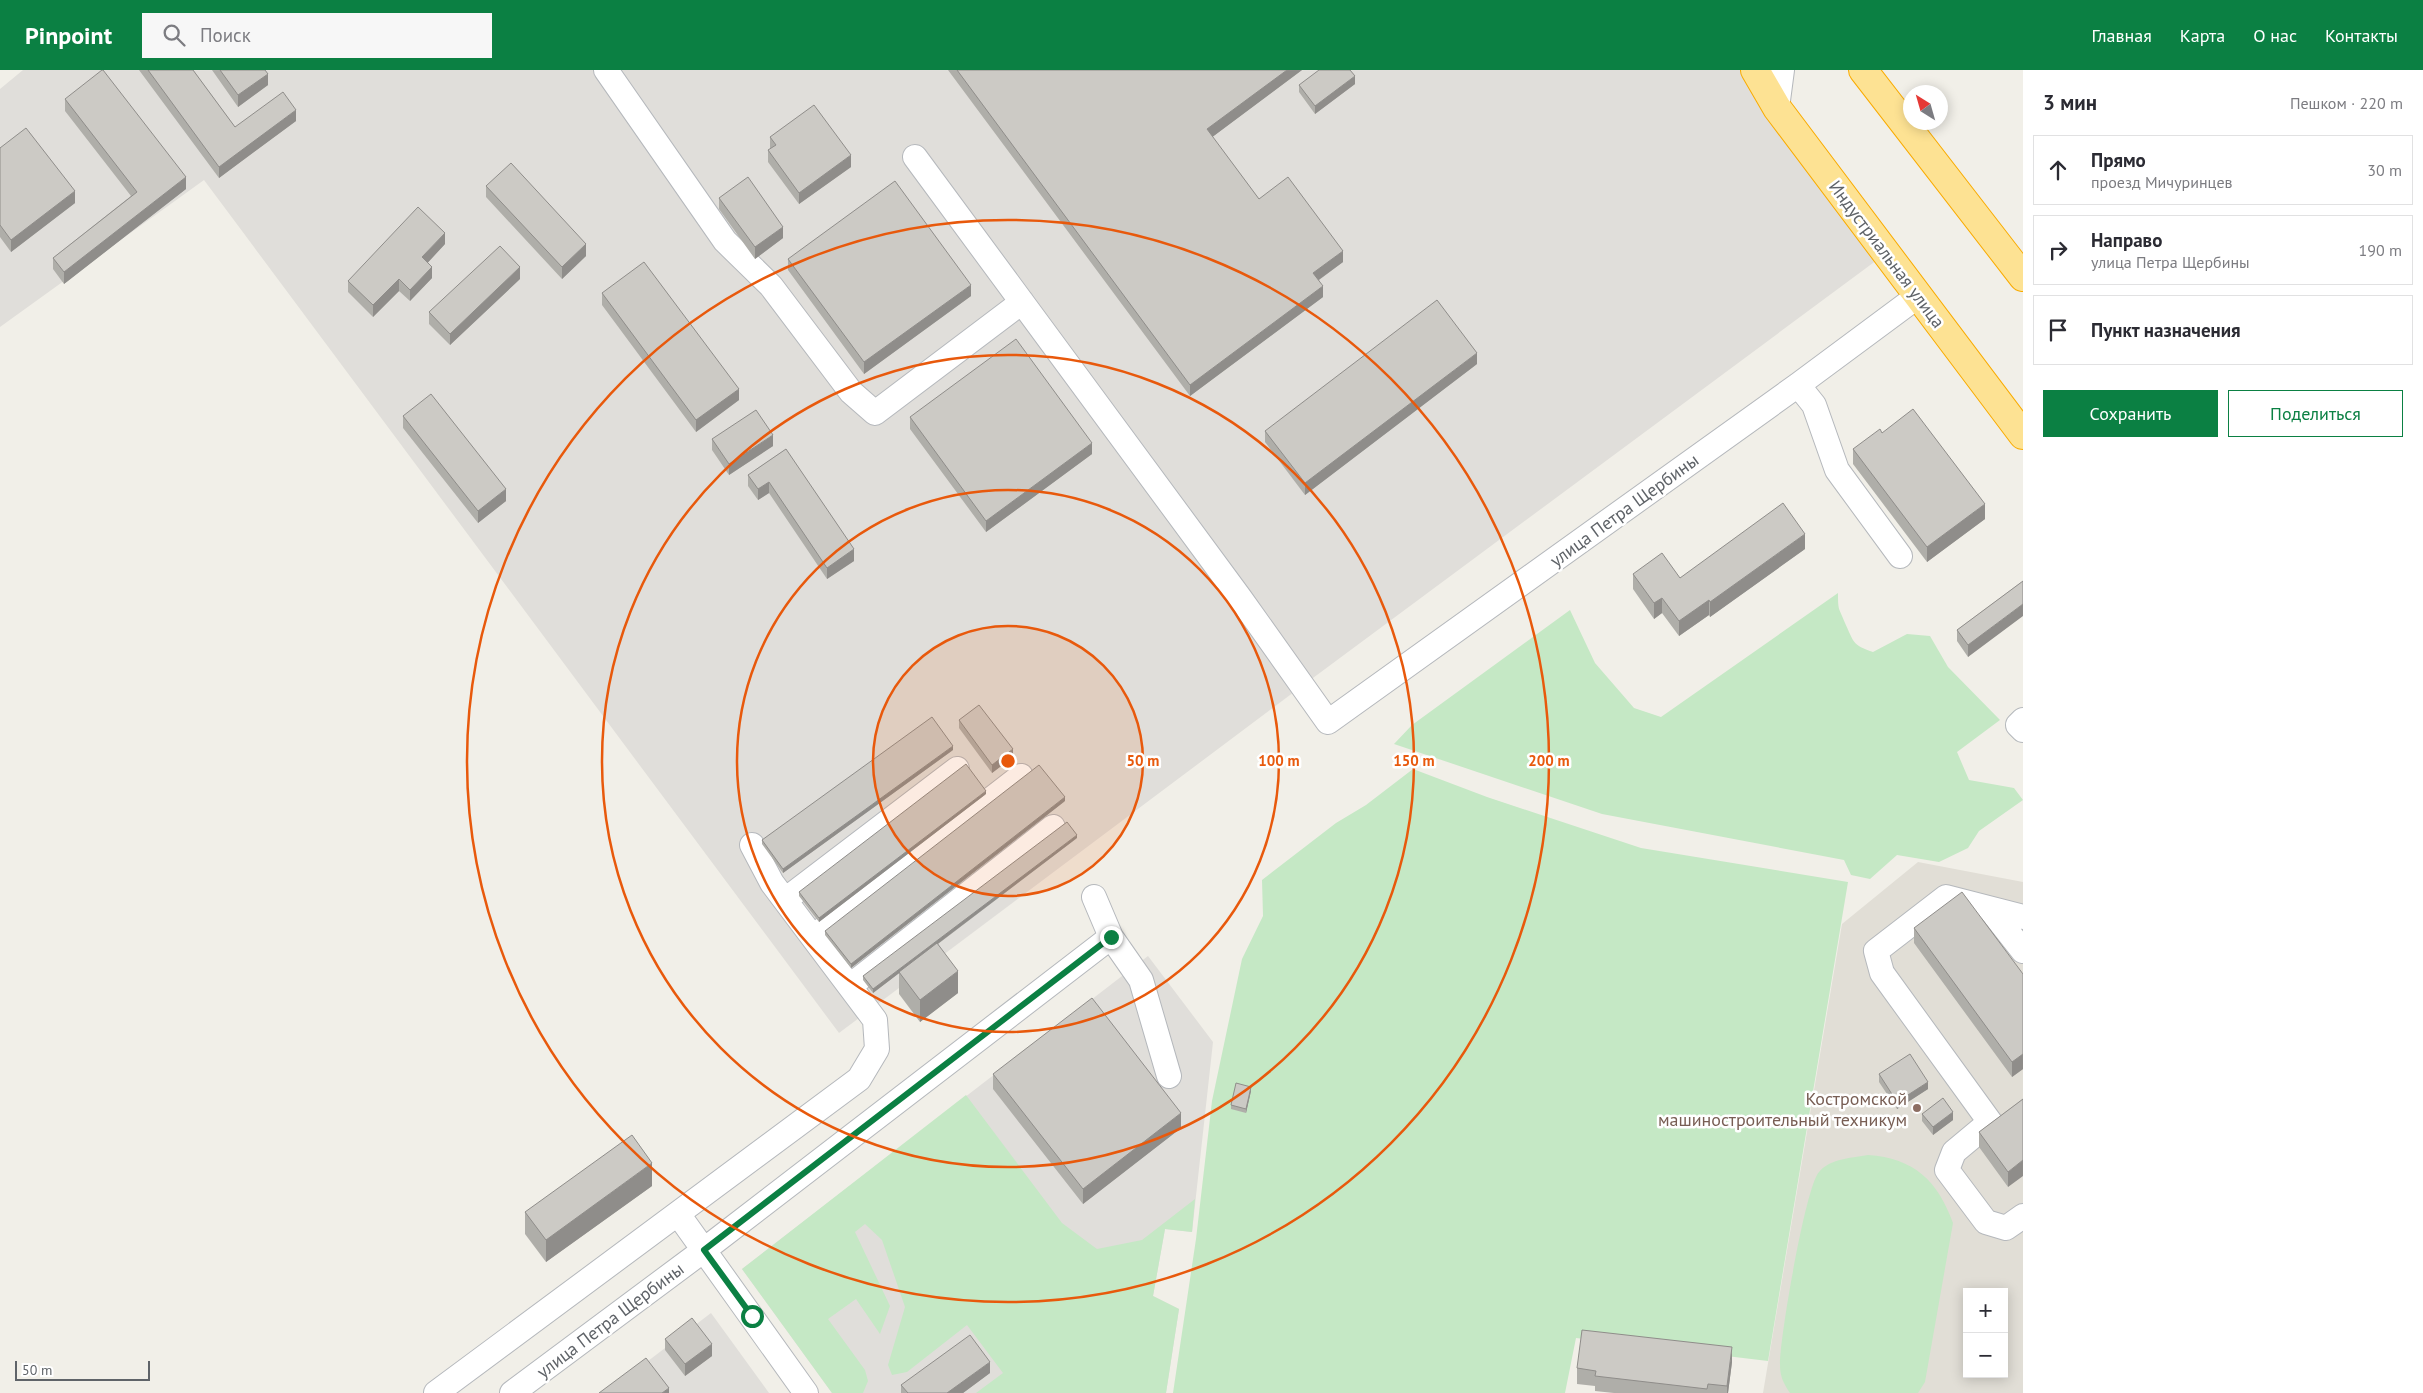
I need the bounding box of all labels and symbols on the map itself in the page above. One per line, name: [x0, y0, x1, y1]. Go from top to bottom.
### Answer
north arrow: [1903, 85, 1948, 130]
street label: Индустриальная улица: [1824, 176, 1950, 332]
street label: улица Петра Щербины: [1545, 448, 1703, 572]
text: 50 m: [1127, 751, 1159, 770]
text: 100 m: [1258, 751, 1300, 770]
text: 150 m: [1393, 751, 1435, 770]
text: 200 m: [1528, 751, 1570, 770]
centre of rings: [999, 752, 1017, 770]
route end: [1100, 926, 1123, 949]
place label: Костромской машиностроительный техникум: [1658, 1087, 1907, 1131]
marker: Костромской машиностроительный техникум: [1911, 1102, 1923, 1114]
street label: улица Петра Щербины: [532, 1257, 688, 1383]
route start: [741, 1305, 764, 1328]
scale bar: [15, 1358, 150, 1381]

